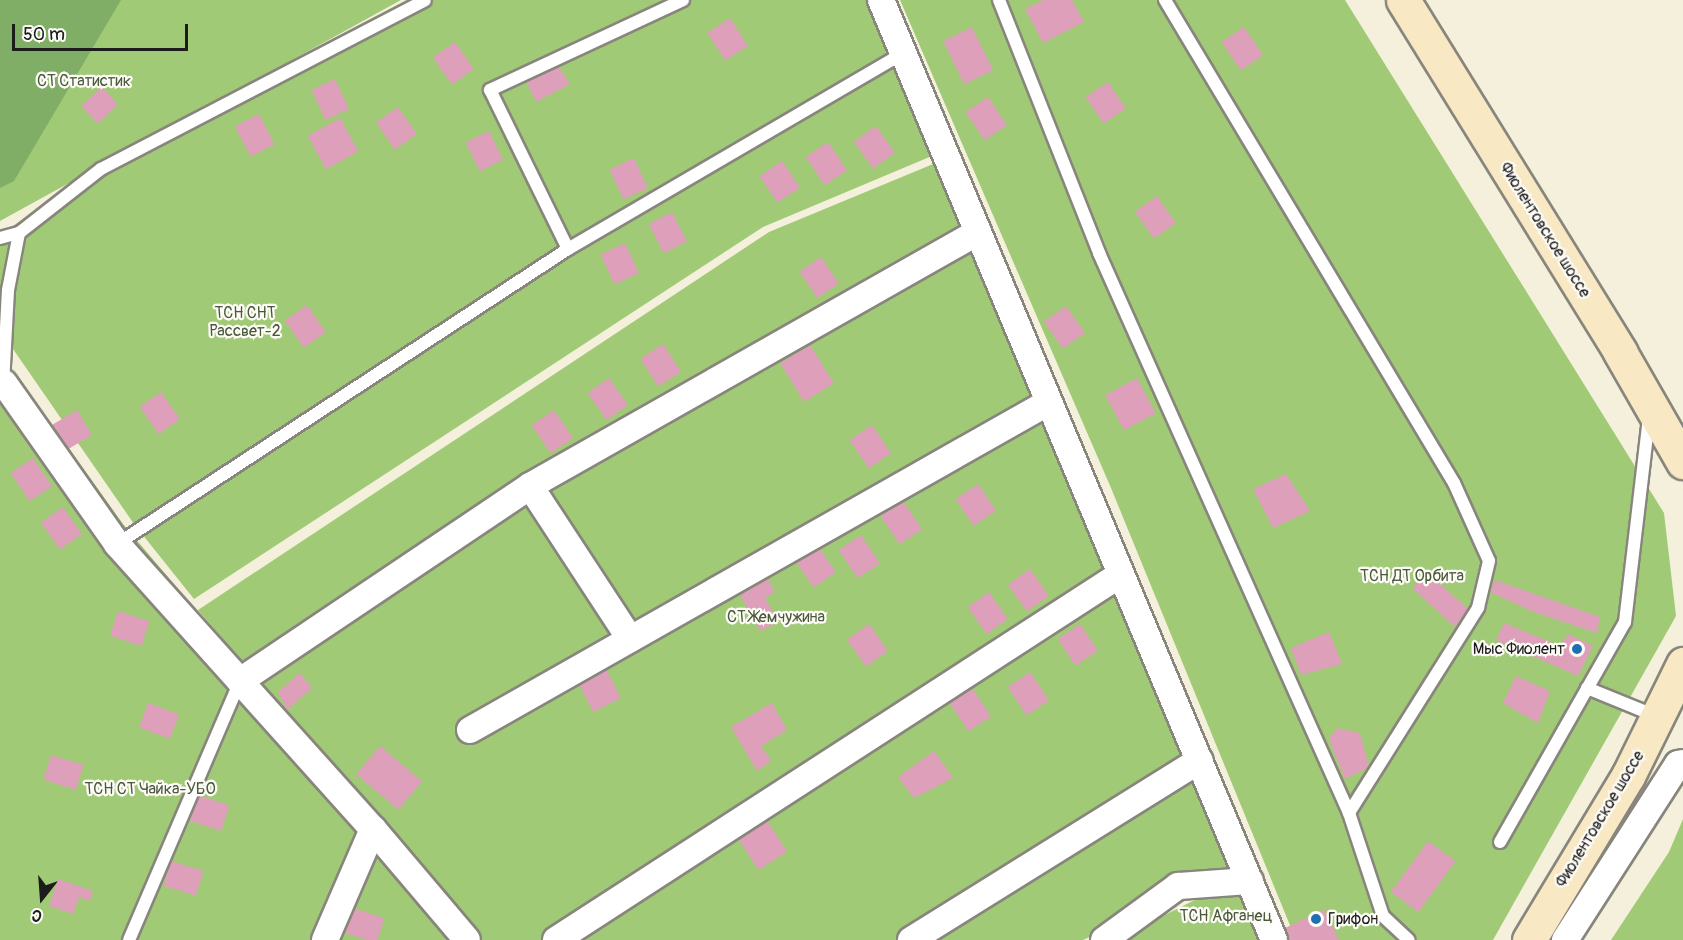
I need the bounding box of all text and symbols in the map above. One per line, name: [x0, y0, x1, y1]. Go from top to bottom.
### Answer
scale bar: [15, 12, 190, 50]
text: 50 m: [23, 23, 65, 46]
park label: СТ Статистик: [37, 71, 131, 91]
street label: Фиолентовское шоссе: [1496, 159, 1594, 301]
park label: ТСН СНТ Рассвет-2: [209, 303, 281, 341]
park label: ТСН ДТ Орбита: [1360, 566, 1464, 586]
park label: СТ Жемчужина: [727, 607, 825, 627]
place label: Мыс Фиолент: [1473, 639, 1565, 659]
marker: Мыс Фиолент: [1570, 642, 1584, 656]
street label: Фиолентовское шоссе: [1552, 747, 1648, 891]
park label: ТСН СТ Чайка-УБО: [84, 779, 216, 799]
north arrow: [12, 868, 72, 928]
text: С: [29, 904, 44, 926]
park label: ТСН Афганец: [1180, 906, 1272, 926]
place label: Грифон: [1328, 909, 1378, 929]
marker: Грифон: [1309, 912, 1323, 926]

